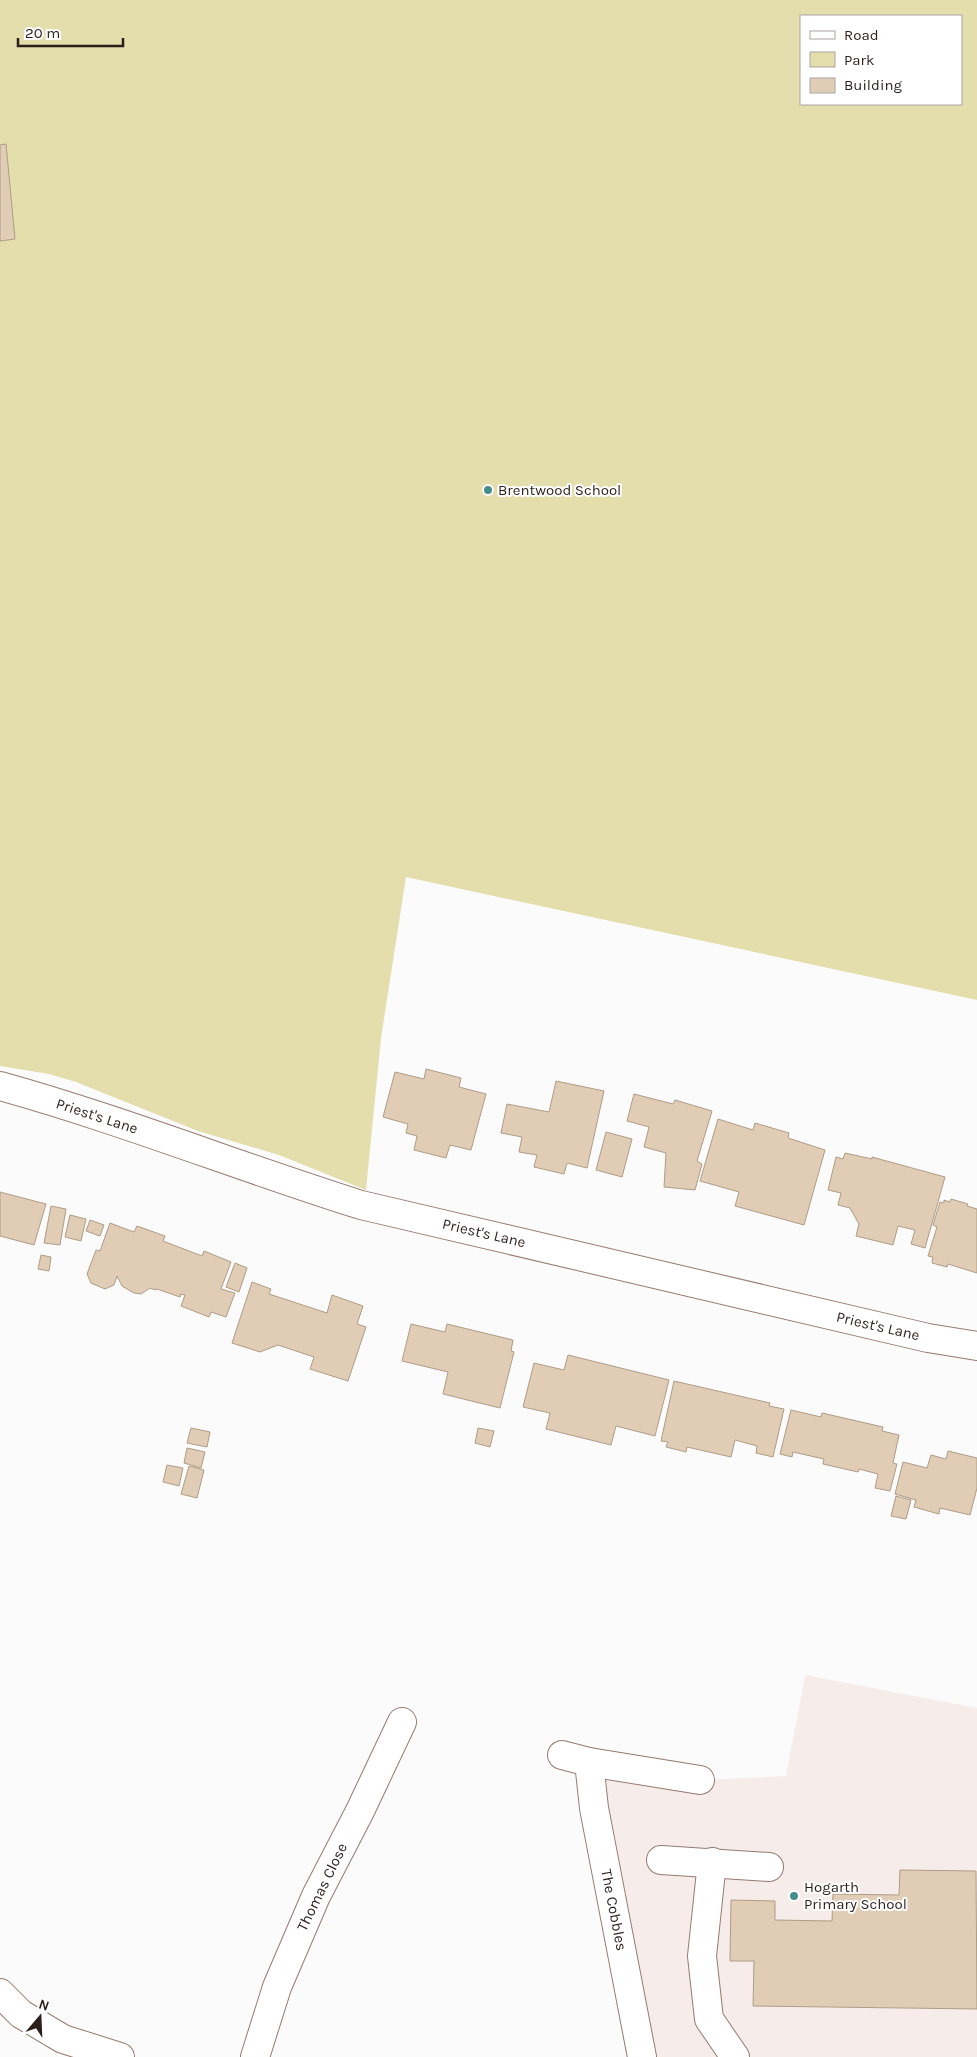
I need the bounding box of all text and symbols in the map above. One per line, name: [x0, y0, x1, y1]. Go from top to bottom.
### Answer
scale bar: [18, 15, 122, 47]
legend: [800, 15, 962, 105]
text: 20 m: [25, 24, 60, 42]
text: Road: [844, 26, 879, 44]
text: Park: [844, 51, 874, 69]
text: Building: [844, 76, 902, 94]
place label: Brentwood School: [498, 481, 621, 499]
marker: Brentwood School: [482, 484, 494, 496]
street label: Priest's Lane: [54, 1094, 140, 1138]
street label: Priest's Lane: [441, 1215, 527, 1251]
street label: Priest's Lane: [835, 1308, 921, 1344]
street label: Thomas Close: [293, 1840, 351, 1934]
street label: The Cobbles: [597, 1868, 631, 1952]
place label: Hogarth Primary School: [804, 1878, 907, 1913]
marker: Hogarth Primary School: [788, 1890, 800, 1902]
north arrow: [15, 1992, 65, 2042]
text: N: [37, 1996, 52, 2015]

